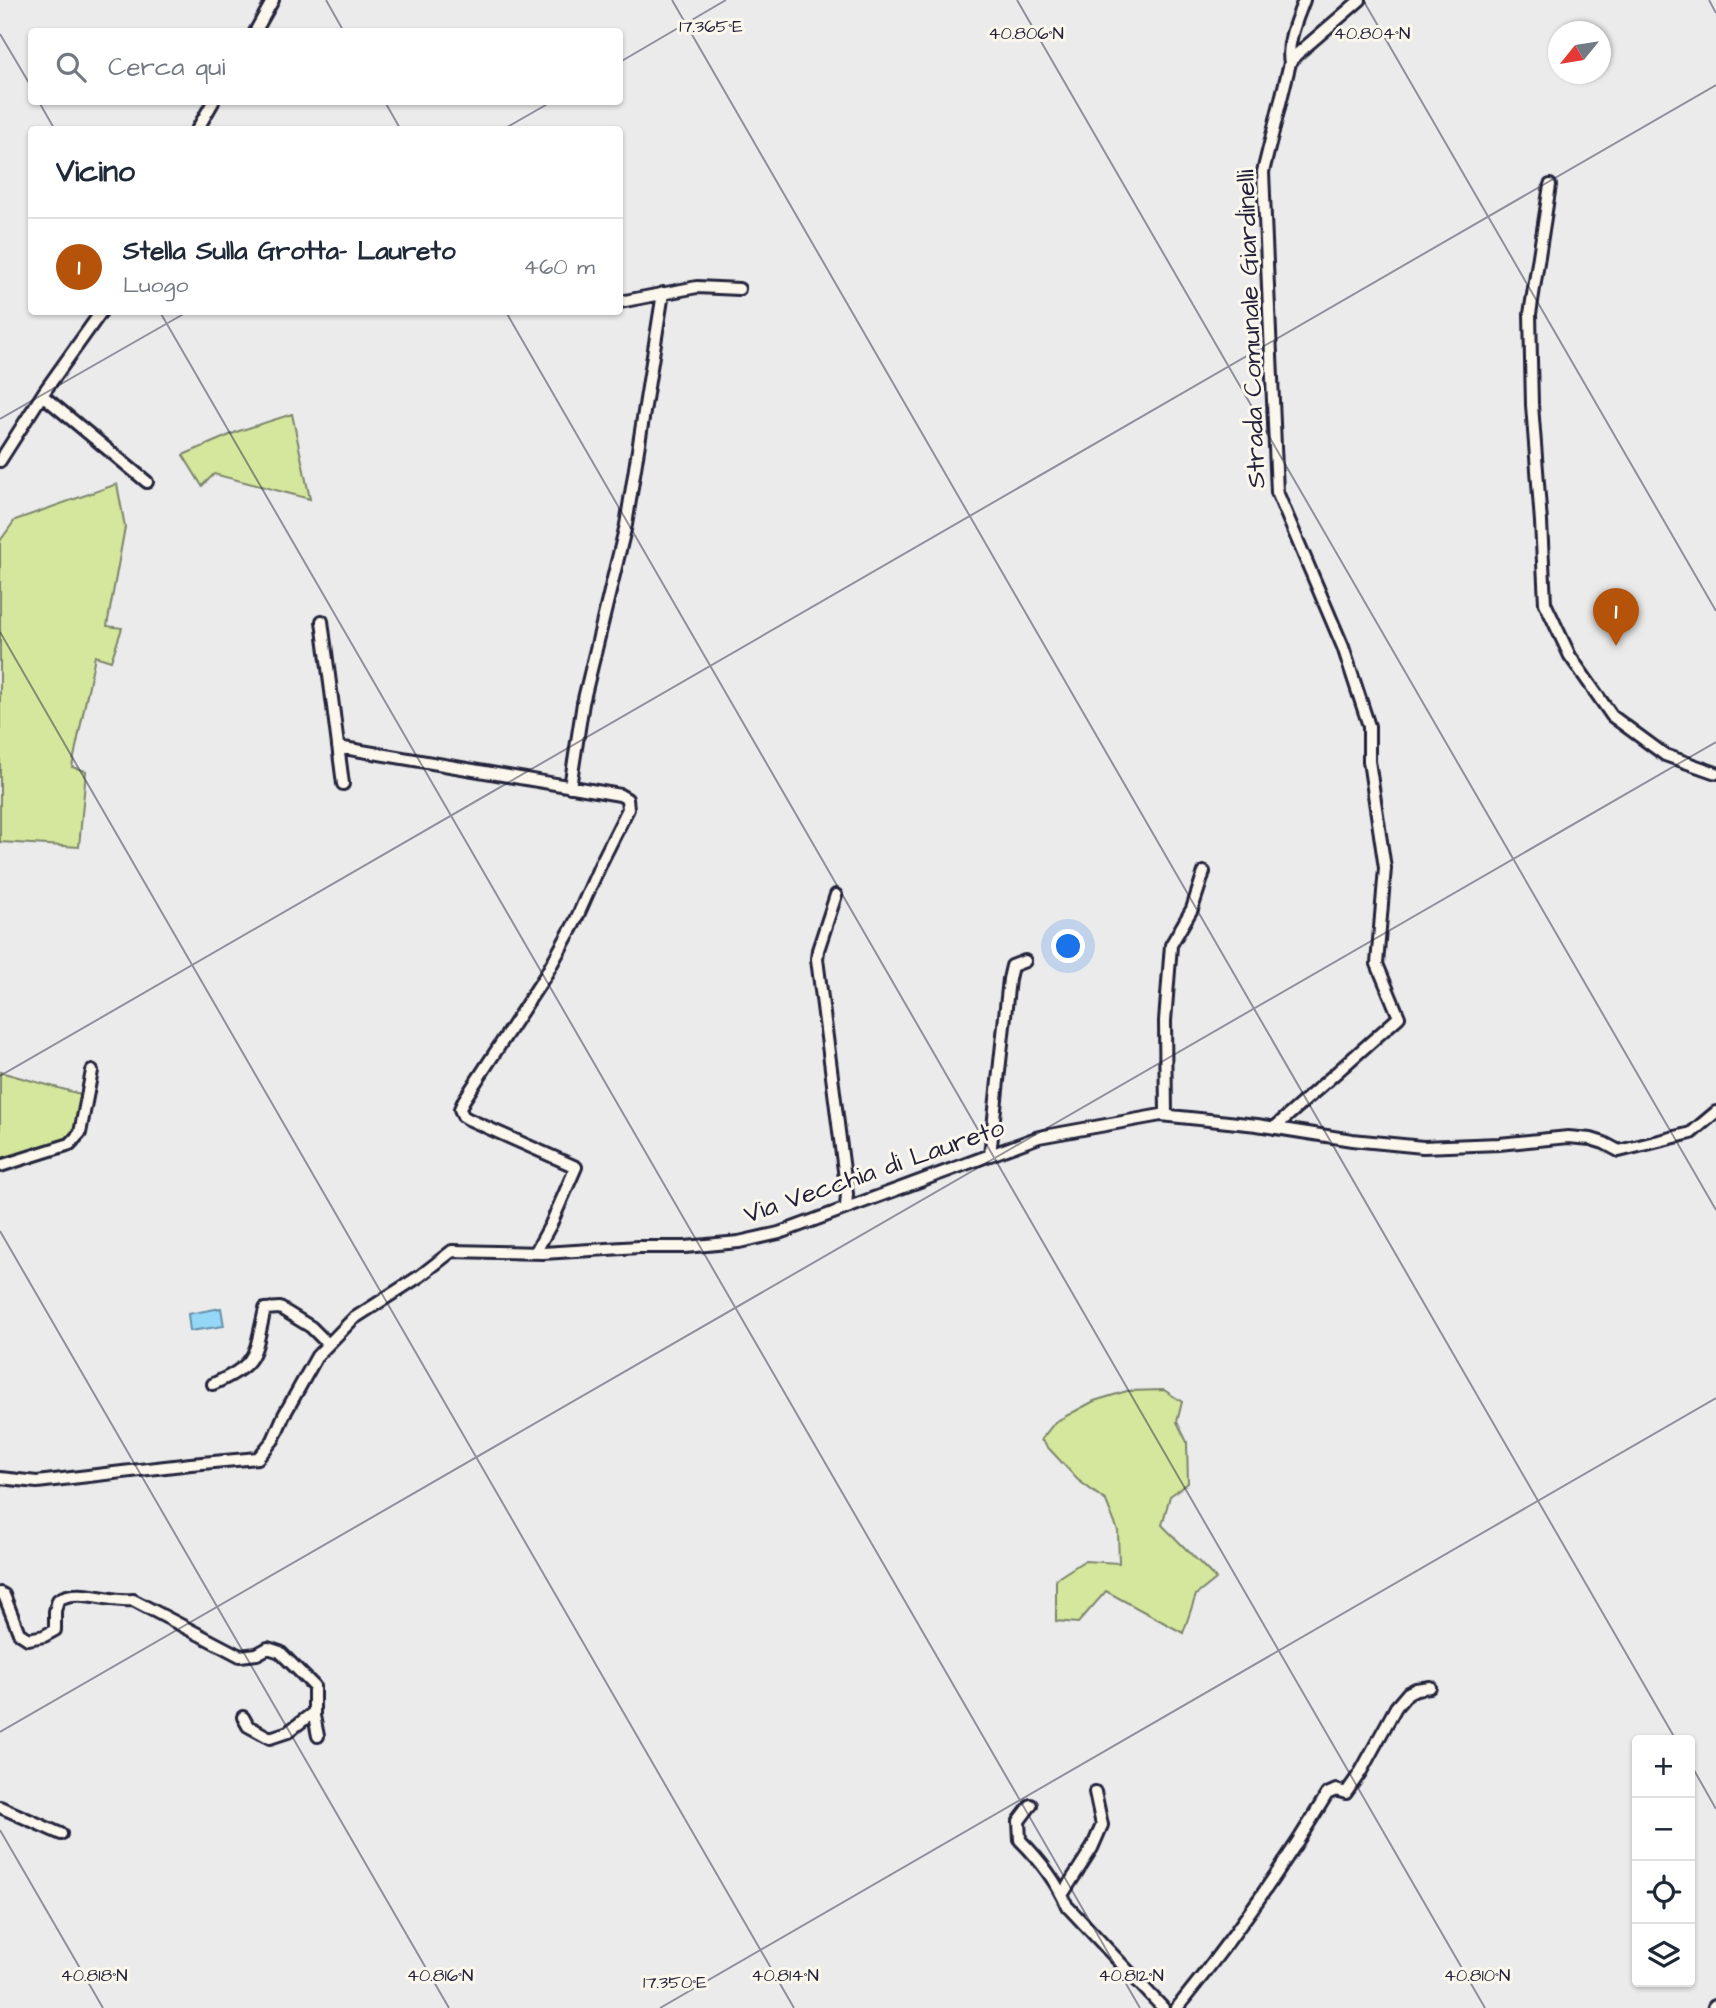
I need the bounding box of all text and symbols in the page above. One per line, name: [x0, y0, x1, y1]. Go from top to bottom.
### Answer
text: 17.365°E: [679, 14, 743, 39]
text: 40.806°N: [988, 21, 1064, 46]
text: 40.804°N: [1334, 21, 1410, 46]
north arrow: [1548, 21, 1611, 84]
search box: [28, 28, 623, 105]
icon: search: [52, 48, 90, 86]
text: Cerca qui: [108, 49, 225, 85]
text: Vicino: [56, 151, 135, 193]
street label: Strada Comunale Giardinelli: [1227, 169, 1275, 489]
text: Stella Sulla Grotta- Laureto: [123, 233, 456, 269]
text: 1: [78, 251, 80, 283]
text: 460 m: [523, 251, 595, 283]
text: Luogo: [123, 269, 188, 301]
pin: 1: [1593, 588, 1639, 646]
your location: [1051, 929, 1085, 963]
street label: Via Vecchia di Laureto: [739, 1109, 1009, 1233]
map controls: [1632, 1735, 1695, 1987]
button: +: [1632, 1735, 1695, 1798]
button: −: [1632, 1798, 1695, 1861]
button: locate: [1632, 1861, 1695, 1924]
button: layers: [1632, 1924, 1695, 1987]
text: 40.818°N: [60, 1963, 128, 1988]
text: 40.816°N: [407, 1963, 473, 1988]
text: 40.814°N: [751, 1963, 819, 1988]
text: 40.812°N: [1098, 1963, 1164, 1988]
text: 40.810°N: [1444, 1963, 1510, 1988]
text: 17.350°E: [643, 1970, 707, 1995]

